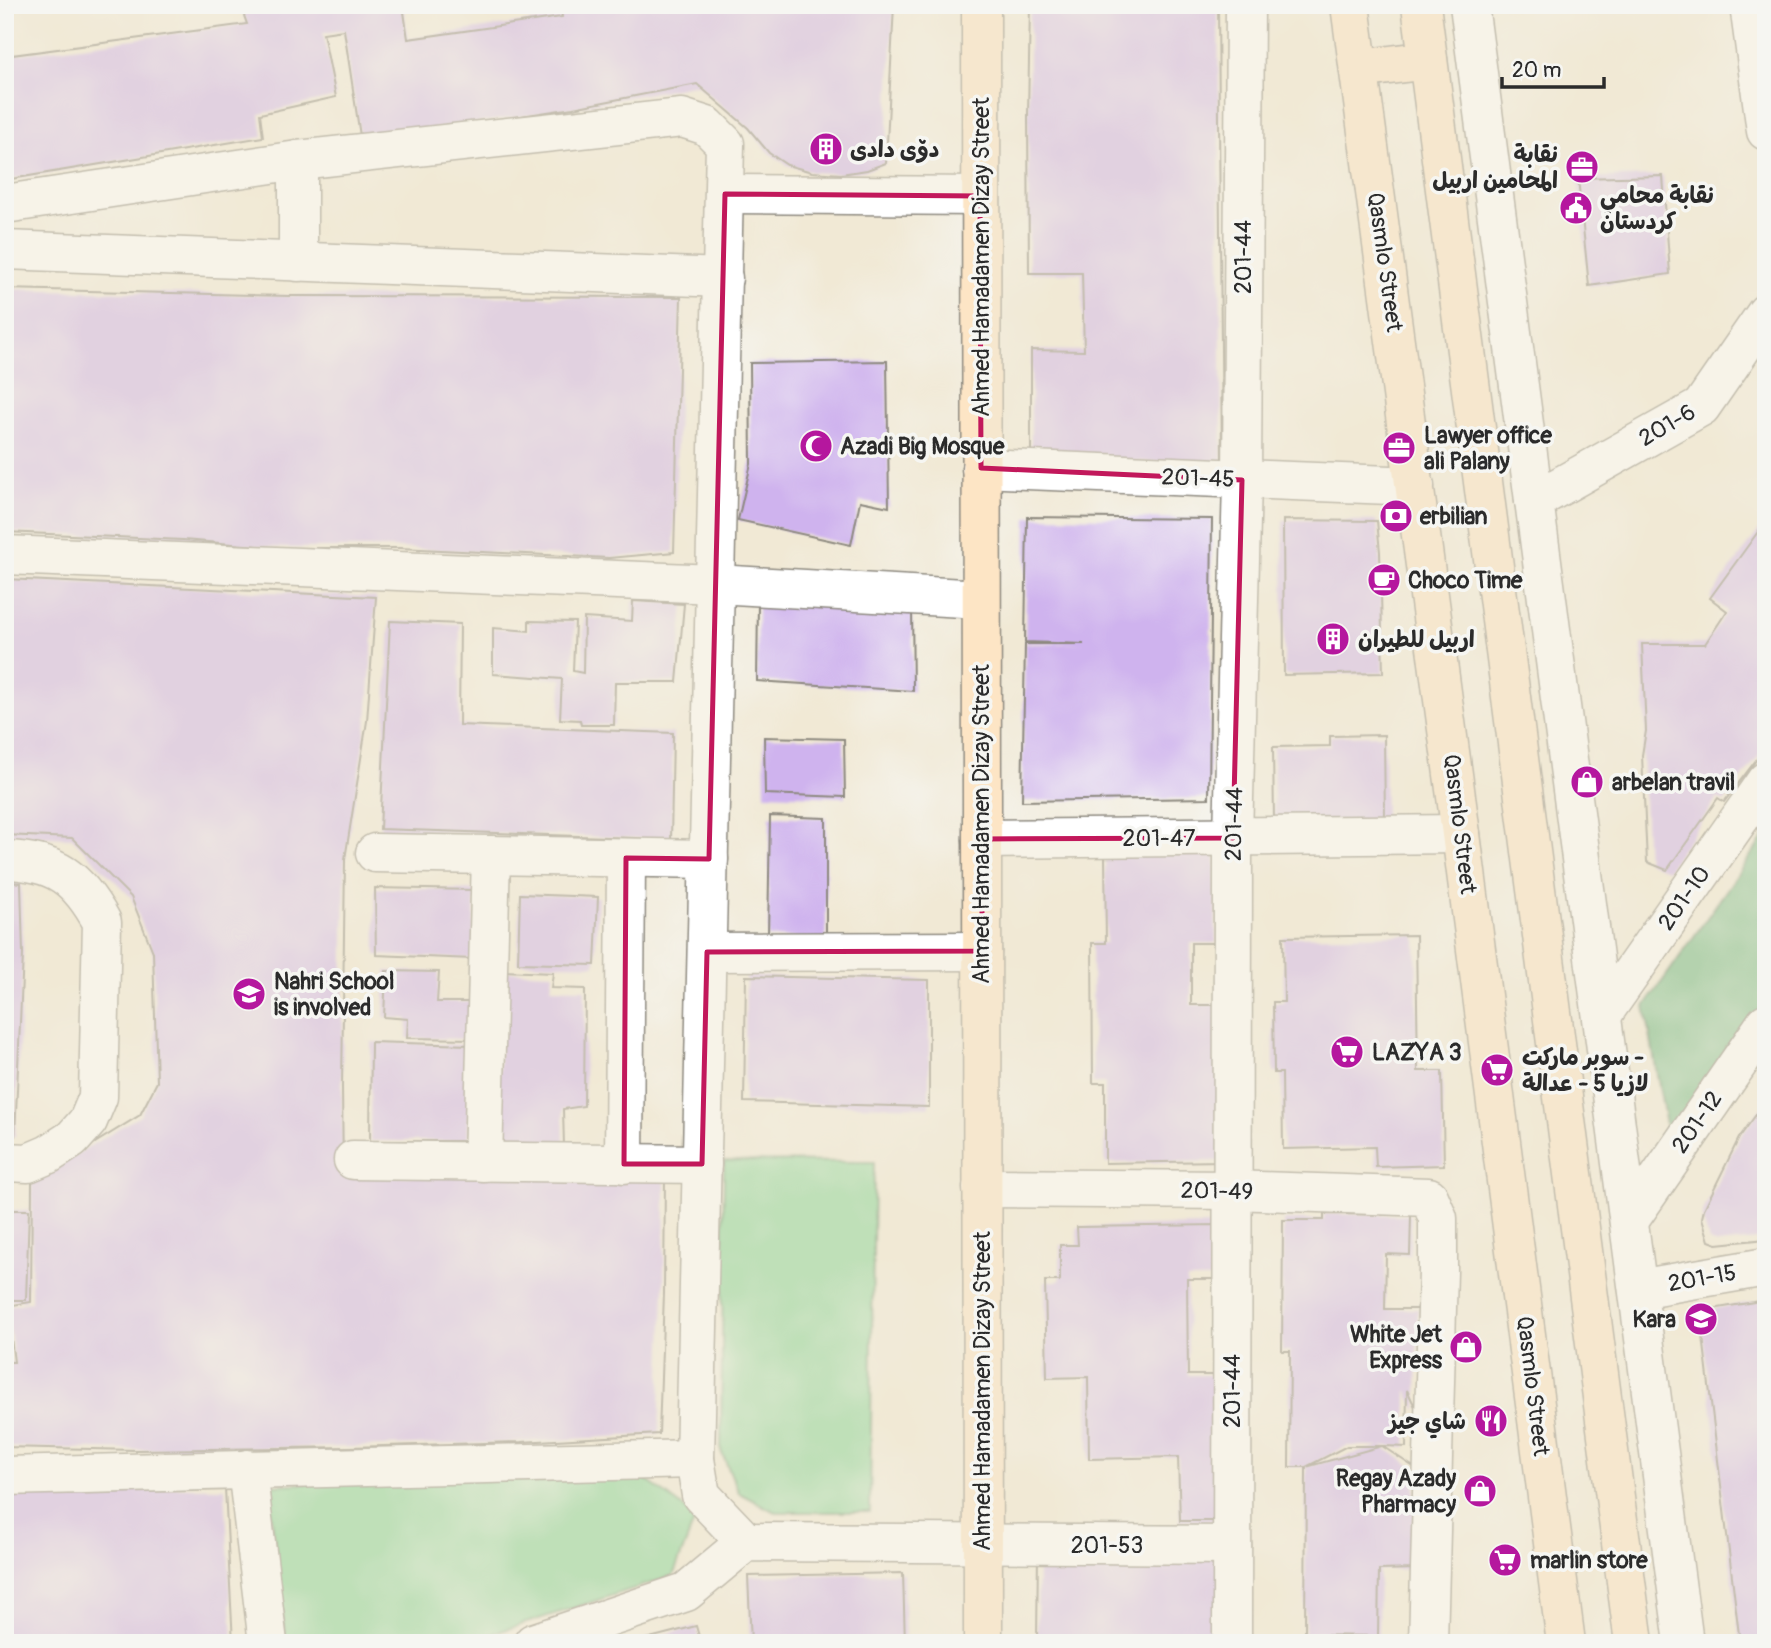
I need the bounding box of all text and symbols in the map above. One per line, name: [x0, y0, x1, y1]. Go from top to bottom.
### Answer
scale bar: [1502, 46, 1603, 90]
text: 20 m: [1512, 57, 1561, 84]
street label: Ahmed Hamadamen Dizay Street: [967, 96, 996, 417]
building icon: دۆى دادى: [807, 130, 845, 168]
place label: دۆى دادى: [850, 135, 939, 164]
place label: نقابة المحامين اربيل: [1432, 140, 1558, 195]
office icon: نقابة المحامين اربيل: [1563, 148, 1601, 186]
place label: نقابة محامي كردستان: [1600, 181, 1714, 236]
public building icon: نقابة محامي كردستان: [1557, 189, 1595, 227]
street label: Qasmlo Street: [1361, 190, 1409, 334]
street label: 201-44: [1229, 220, 1258, 294]
street label: 201-6: [1633, 397, 1701, 453]
place label: Lawyer office ali Palany: [1424, 421, 1553, 476]
mosque icon: Azadi Big Mosque: [797, 427, 835, 465]
office icon: Lawyer office ali Palany: [1380, 429, 1418, 467]
place label: Azadi Big Mosque: [840, 432, 1005, 461]
street label: 201-45: [1161, 462, 1235, 494]
bank icon: erbilian: [1377, 497, 1415, 535]
place label: erbilian: [1419, 502, 1488, 531]
cafe icon: Choco Time: [1365, 561, 1403, 599]
place label: Choco Time: [1408, 566, 1523, 595]
building icon: اربيل للطيران: [1314, 620, 1352, 658]
place label: اربيل للطيران: [1358, 625, 1475, 654]
street label: Ahmed Hamadamen Dizay Street: [967, 663, 996, 984]
street label: Qasmlo Street: [1437, 752, 1483, 896]
shop icon: arbelan travil: [1568, 763, 1606, 801]
place label: arbelan travil: [1612, 768, 1735, 797]
street label: 201-44: [1219, 787, 1249, 861]
street label: 201-47: [1123, 824, 1195, 853]
street label: 201-10: [1651, 860, 1717, 936]
place label: Nahri School is involved: [274, 967, 394, 1022]
school or university icon: Nahri School is involved: [230, 975, 268, 1013]
supermarket icon: LAZYA 3: [1328, 1033, 1366, 1071]
place label: LAZYA 3: [1372, 1038, 1462, 1067]
place label: سوبر ماركت - لازيا 5 - عدالة: [1522, 1043, 1648, 1098]
supermarket icon: سوبر ماركت - لازيا 5 - عدالة: [1478, 1051, 1516, 1089]
street label: 201-12: [1665, 1085, 1729, 1159]
street label: 201-49: [1180, 1176, 1254, 1206]
street label: Ahmed Hamadamen Dizay Street: [968, 1230, 997, 1551]
street label: 201-15: [1666, 1258, 1738, 1298]
school or university icon: Kara: [1682, 1300, 1720, 1338]
place label: Kara: [1633, 1305, 1676, 1334]
street label: Qasmlo Street: [1510, 1314, 1556, 1458]
place label: White Jet Express: [1350, 1320, 1443, 1375]
shop icon: White Jet Express: [1447, 1328, 1485, 1366]
street label: 201-44: [1218, 1354, 1247, 1428]
restaurant icon: شاي جيز: [1472, 1402, 1510, 1440]
place label: شاي جيز: [1386, 1407, 1466, 1439]
place label: Regay Azady Pharmacy: [1336, 1464, 1456, 1519]
shop icon: Regay Azady Pharmacy: [1461, 1472, 1499, 1510]
street label: 201-53: [1071, 1531, 1143, 1560]
supermarket icon: marlin store: [1486, 1541, 1524, 1579]
place label: marlin store: [1530, 1546, 1648, 1575]

